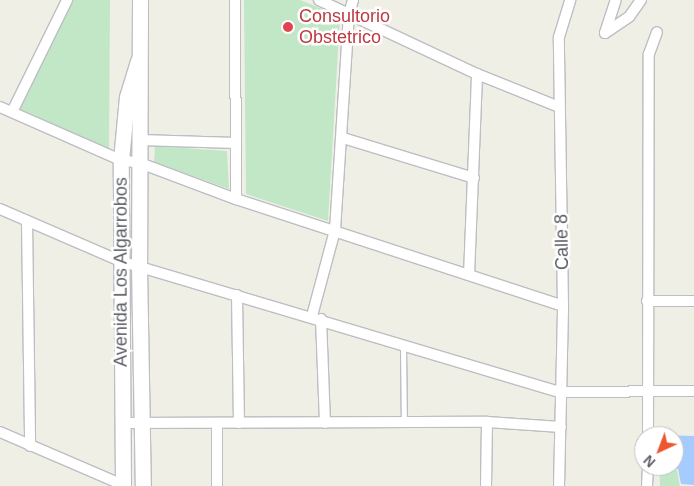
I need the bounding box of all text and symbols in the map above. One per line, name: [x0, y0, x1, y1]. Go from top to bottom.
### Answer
place label: Consultorio Obstetrico: [299, 6, 390, 48]
marker: Consultorio Obstetrico: [281, 20, 295, 34]
street label: Avenida Los Algarrobos: [110, 177, 132, 367]
street label: Calle 8: [551, 214, 573, 270]
north arrow: [634, 426, 684, 476]
text: N: [640, 452, 659, 471]

